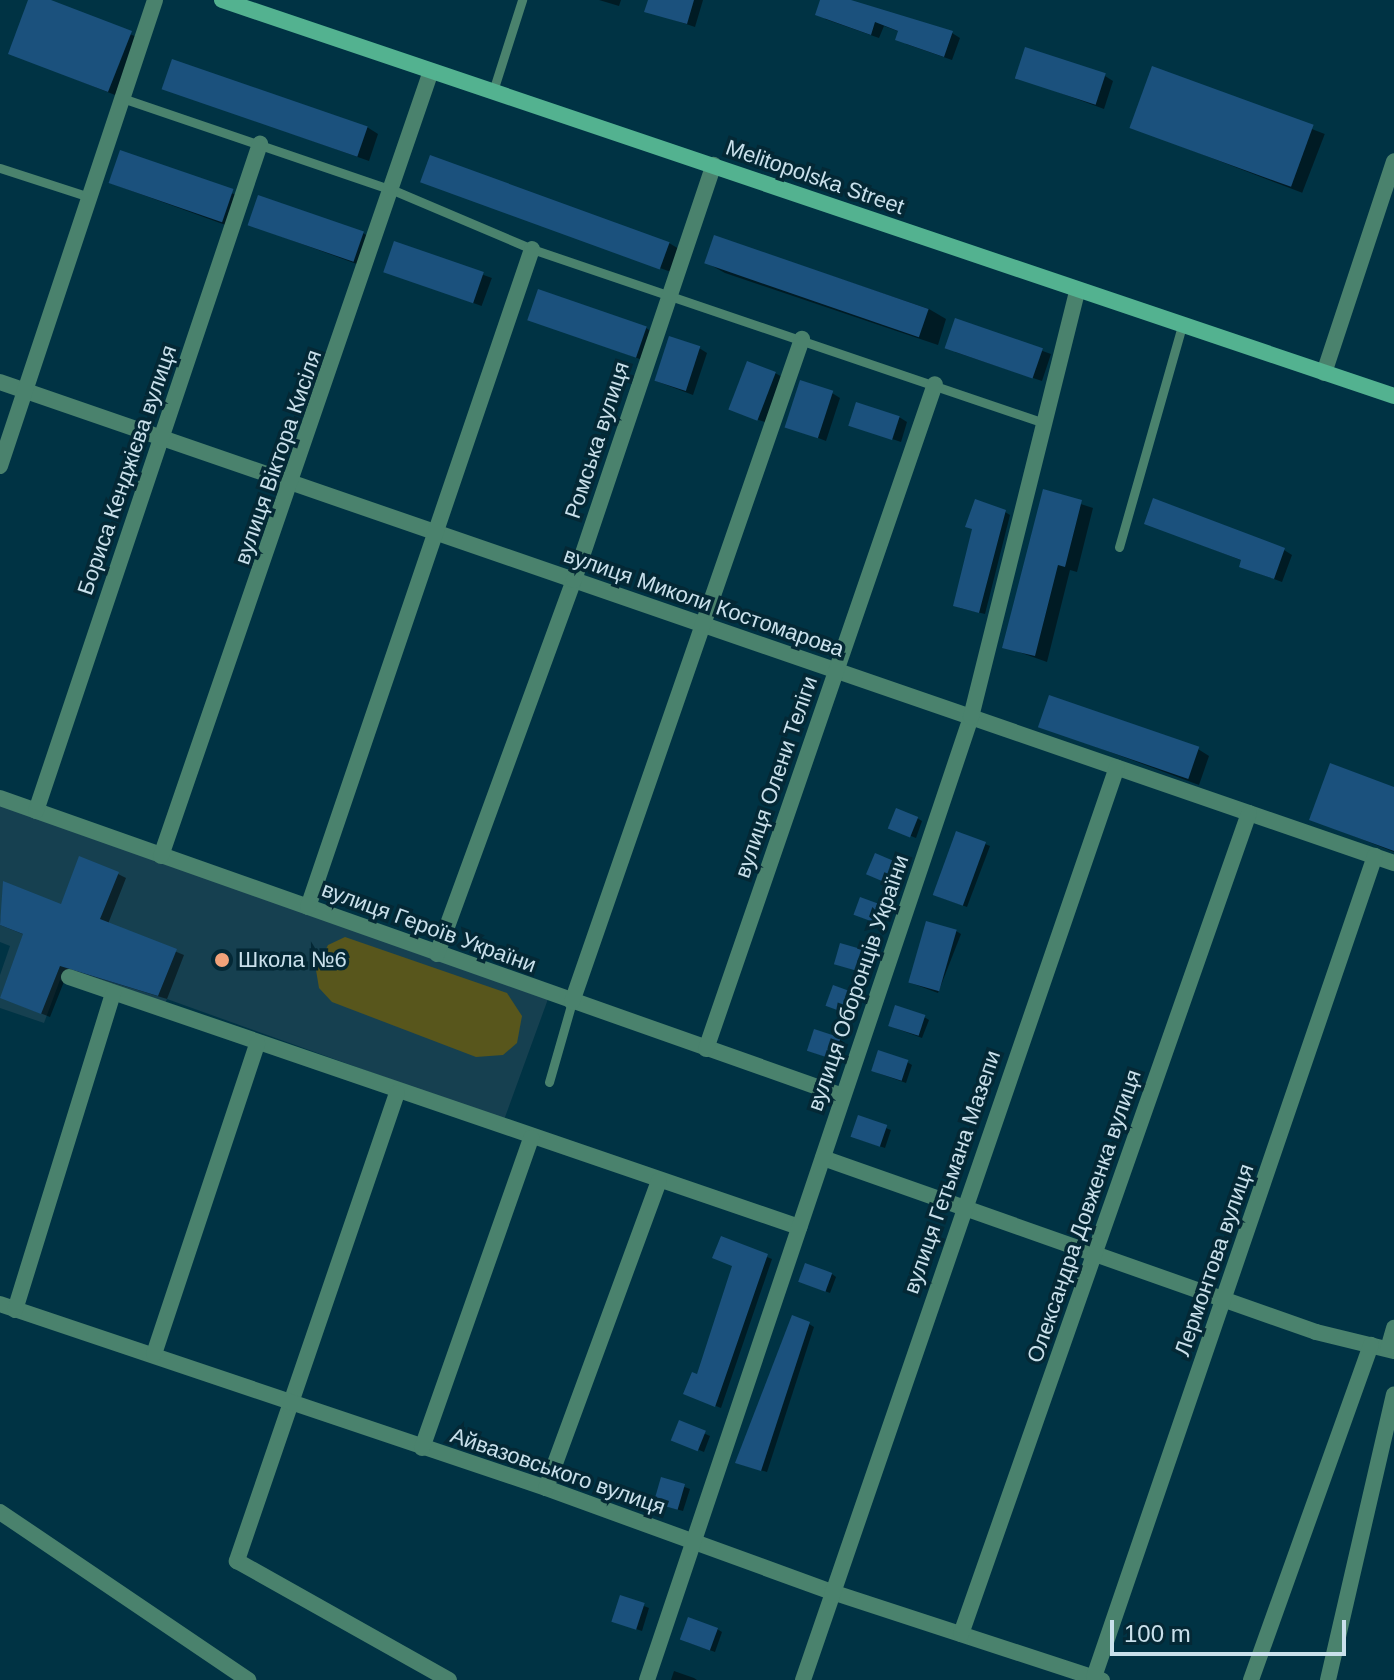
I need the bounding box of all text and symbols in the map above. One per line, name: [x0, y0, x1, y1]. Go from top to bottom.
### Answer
street label: Melitopolska Street: [722, 134, 908, 220]
street label: Бориса Кенджієва вулиця: [72, 342, 182, 598]
street label: вулиця Віктора Кисіля: [229, 346, 327, 568]
street label: Ромська вулиця: [559, 358, 635, 522]
street label: вулиця Миколи Костомарова: [560, 542, 848, 662]
street label: вулиця Олени Теліги: [729, 673, 823, 881]
street label: вулиця Оборонців України: [802, 852, 914, 1114]
street label: вулиця Героїв України: [318, 876, 540, 978]
place label: Школа №6: [238, 947, 347, 973]
marker: Школа №6: [213, 951, 231, 969]
street label: вулиця Гетьмана Мазепи: [898, 1047, 1006, 1297]
street label: Олександра Довженка вулиця: [1021, 1066, 1147, 1366]
street label: Лермонтова вулиця: [1169, 1160, 1259, 1360]
street label: Айвазовського вулиця: [447, 1422, 669, 1520]
scale bar: [1114, 1604, 1350, 1654]
text: 100 m: [1124, 1620, 1191, 1647]

